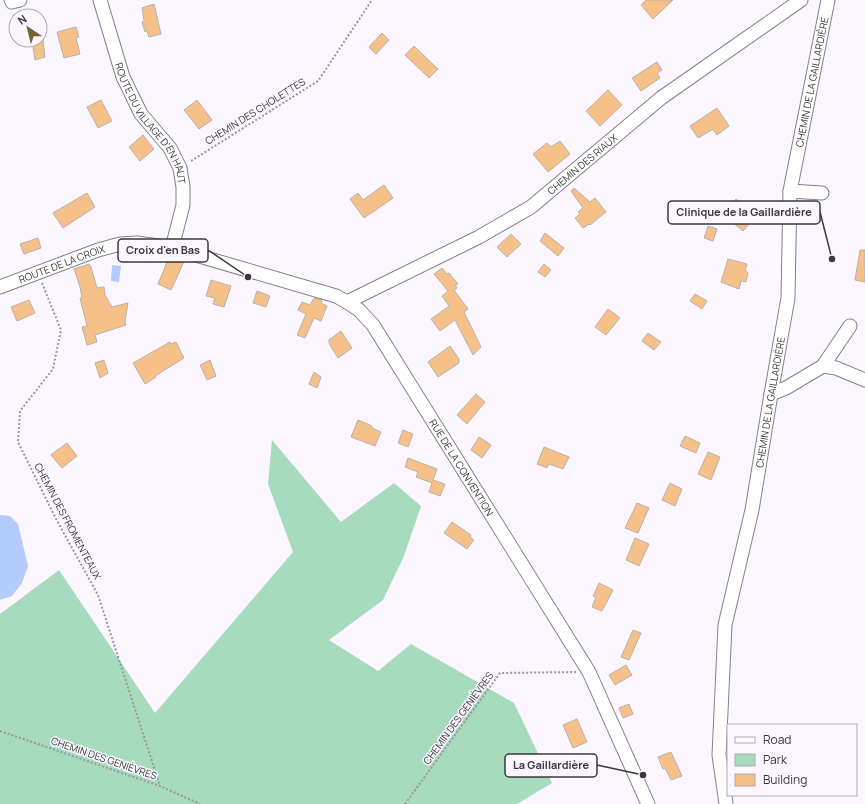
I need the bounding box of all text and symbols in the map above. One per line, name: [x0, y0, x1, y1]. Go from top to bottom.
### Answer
north arrow: [8, 8, 48, 48]
text: N: [14, 11, 30, 28]
street label: CHEMIN DE LA GAILLARDIÈRE: [792, 15, 832, 148]
street label: ROUTE DU VILLAGE D'EN HAUT: [112, 61, 189, 185]
street label: CHEMIN DES CHOLETTES: [202, 74, 308, 148]
street label: CHEMIN DES RIAUX: [544, 131, 620, 198]
callout: Clinique de la Gaillardière: [668, 201, 820, 224]
text: Clinique de la Gaillardière: [676, 204, 812, 219]
callout: Croix d'en Bas: [118, 239, 208, 262]
street label: ROUTE DE LA CROIX: [17, 241, 107, 286]
text: Croix d'en Bas: [126, 242, 200, 257]
street label: CHEMIN DE LA GAILLARDIÈRE: [752, 335, 788, 469]
street label: RUE DE LA CONVENTION: [426, 416, 497, 518]
street label: CHEMIN DES FROMENTEAUX: [31, 460, 105, 582]
street label: CHEMIN DES GENIÈVRES: [420, 669, 496, 767]
legend: [727, 724, 857, 796]
text: Road: [763, 731, 791, 748]
street label: CHEMIN DES GENIÈVRES: [49, 733, 159, 783]
text: Park: [763, 751, 788, 768]
callout: La Gaillardière: [505, 754, 597, 777]
text: La Gaillardière: [513, 757, 589, 772]
text: Building: [763, 771, 807, 788]

